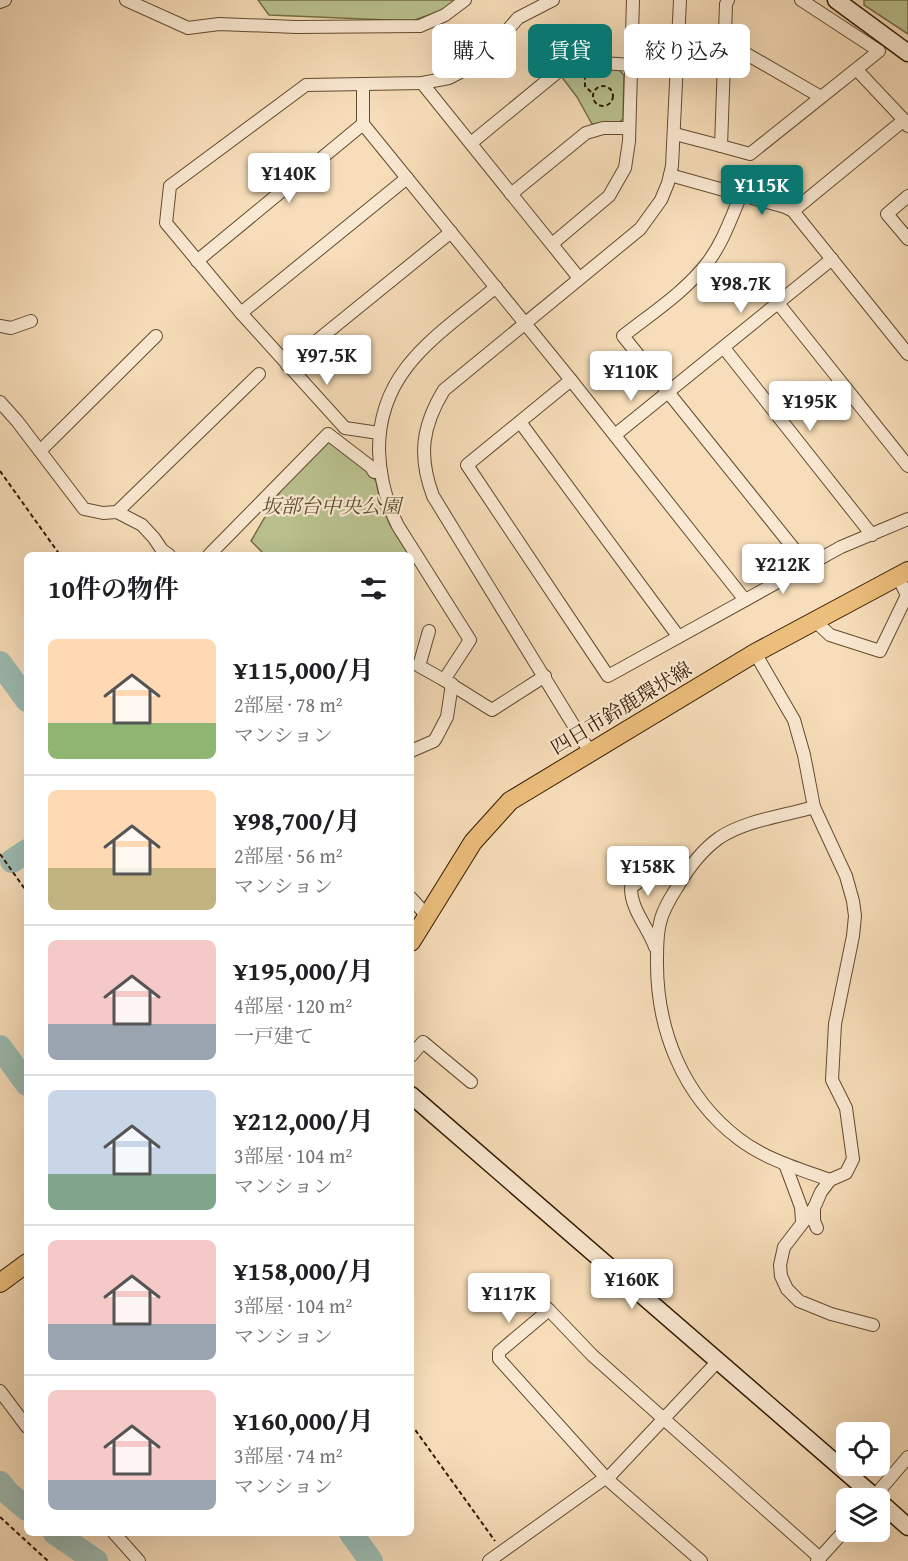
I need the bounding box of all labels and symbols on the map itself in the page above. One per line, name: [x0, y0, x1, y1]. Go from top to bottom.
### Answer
pin: ¥140K: [247, 153, 331, 204]
pin: ¥115K: [720, 165, 804, 216]
pin: ¥98.7K: [692, 263, 790, 314]
pin: ¥97.5K: [278, 335, 376, 386]
pin: ¥110K: [589, 351, 673, 402]
pin: ¥195K: [768, 381, 852, 432]
park label: 坂部台中央公園: [261, 491, 404, 520]
pin: ¥212K: [741, 544, 825, 595]
street label: 四日市鈴鹿環状線: [545, 654, 697, 761]
pin: ¥158K: [606, 846, 690, 897]
pin: ¥160K: [590, 1259, 674, 1310]
pin: ¥117K: [467, 1273, 551, 1324]

